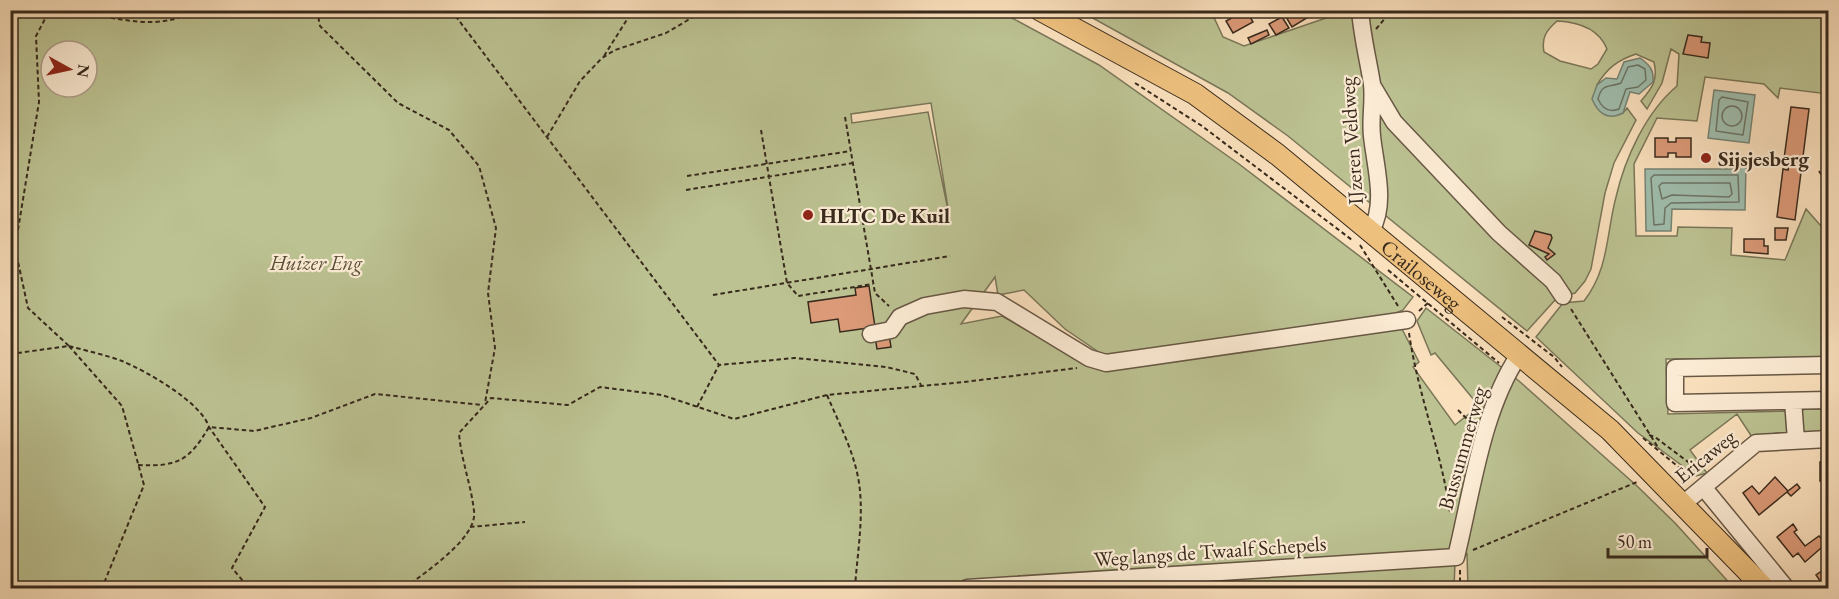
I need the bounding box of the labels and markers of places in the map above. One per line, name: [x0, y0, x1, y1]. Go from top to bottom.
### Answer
place label: Sijsjesberg: [1718, 145, 1809, 172]
marker: Sijsjesberg: [1699, 151, 1713, 165]
place label: HLTC De Kuil: [820, 202, 950, 229]
marker: HLTC De Kuil: [801, 208, 815, 222]

